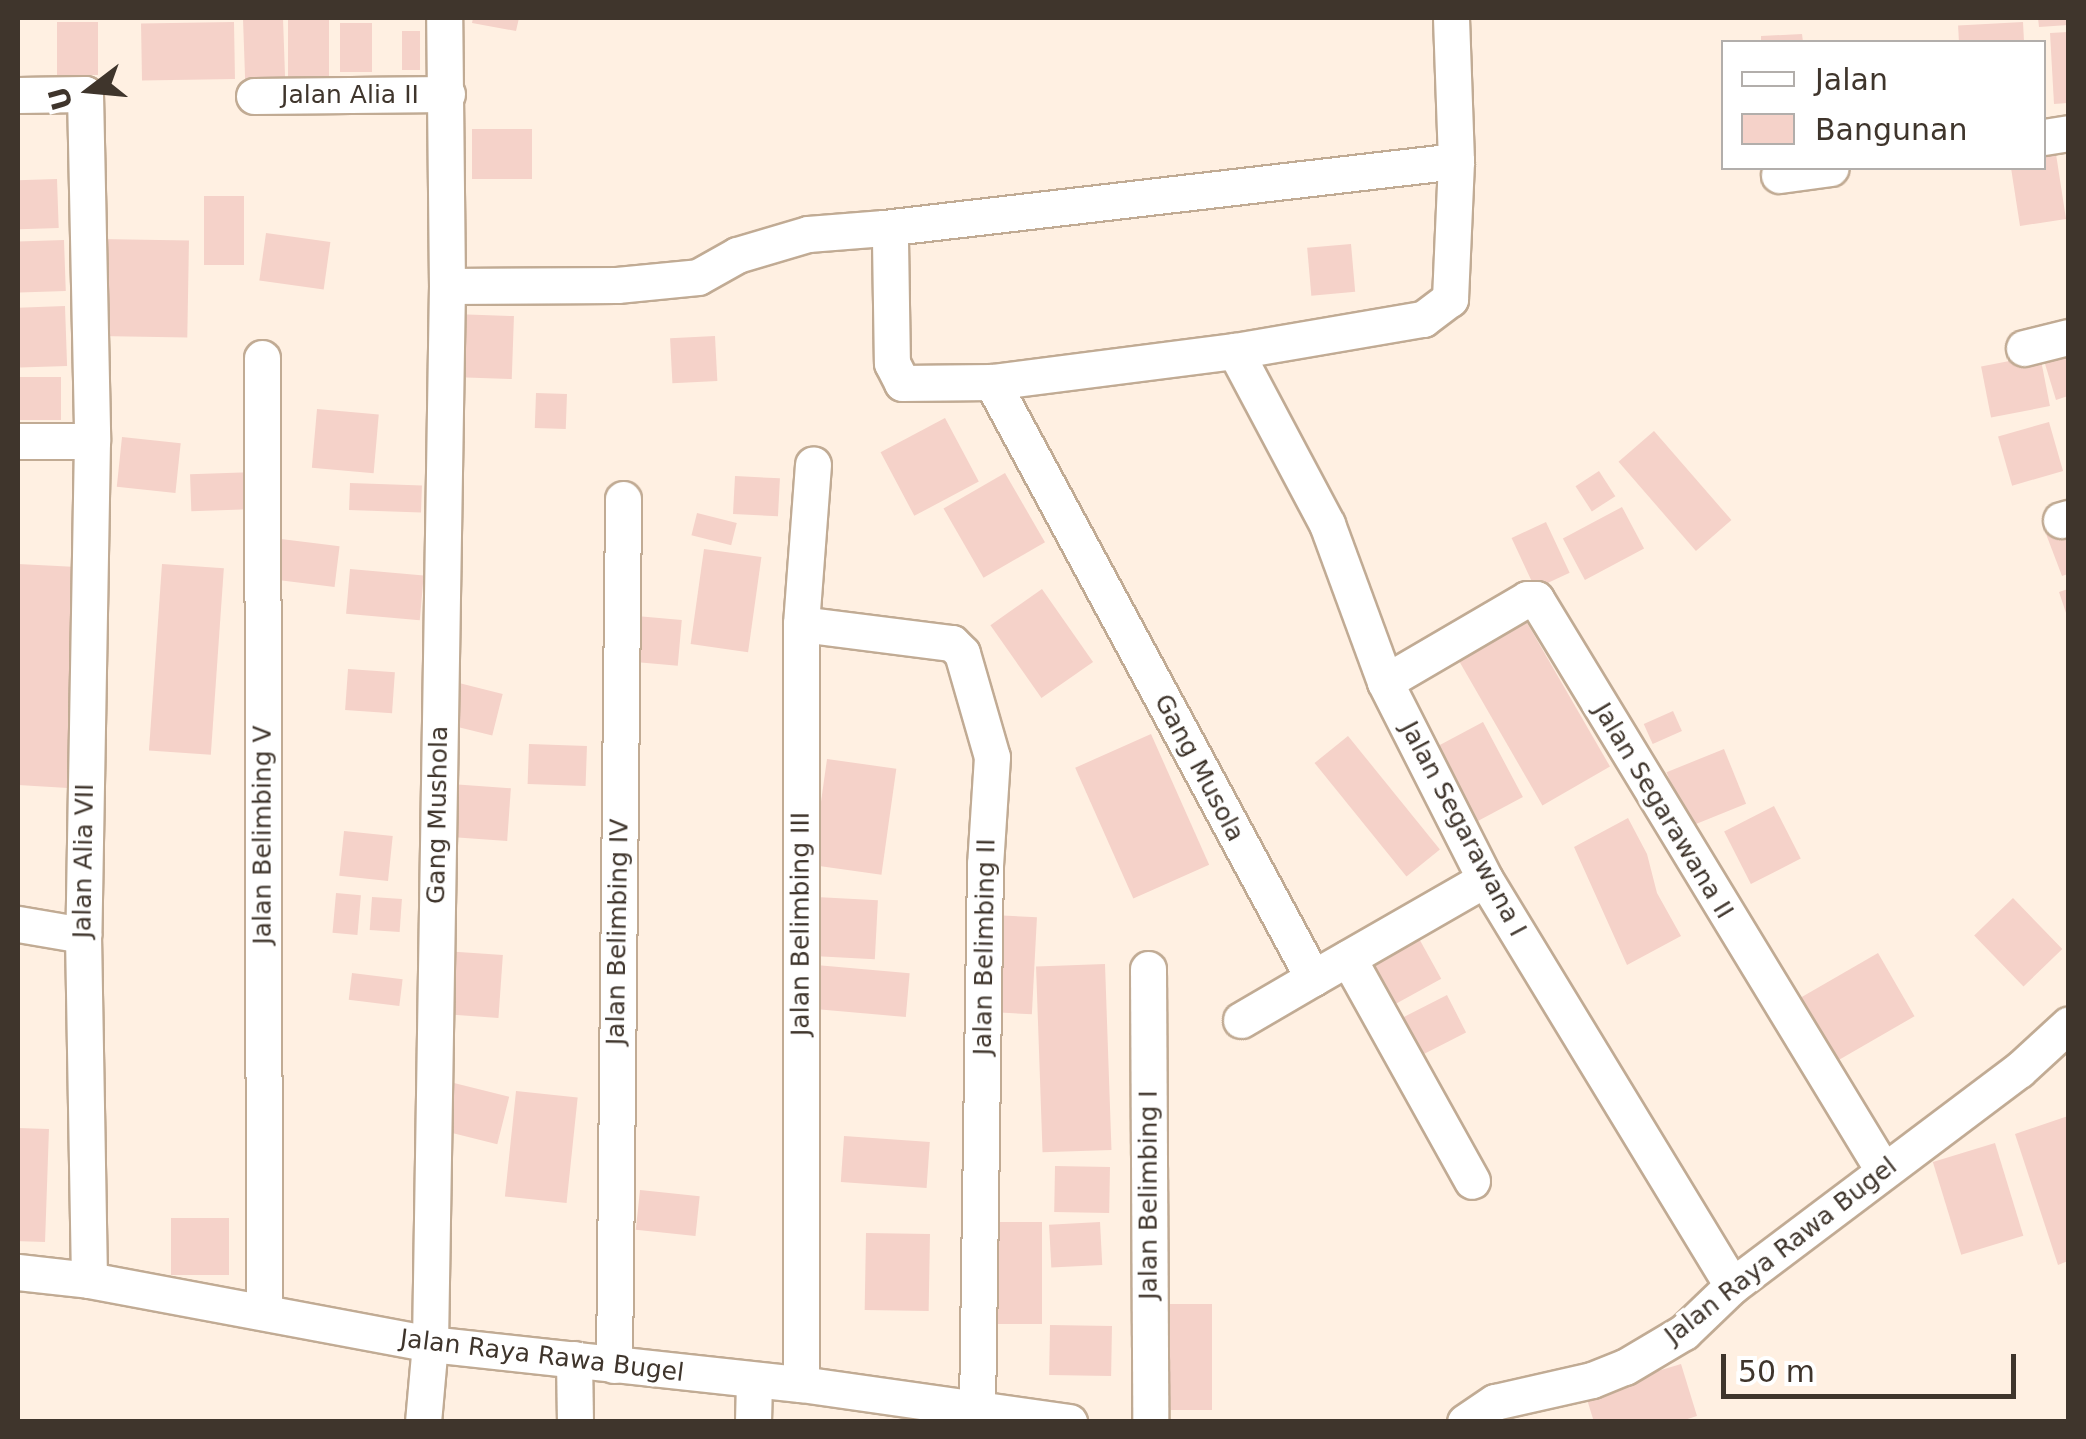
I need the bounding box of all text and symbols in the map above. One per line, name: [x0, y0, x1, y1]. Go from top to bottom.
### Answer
north arrow: [40, 40, 140, 140]
legend: [1721, 40, 2046, 170]
text: Jalan: [1815, 62, 1888, 97]
street label: Jalan Alia II: [281, 80, 419, 110]
text: U: [42, 83, 80, 114]
text: Bangunan: [1815, 112, 1967, 147]
street label: Gang Musola: [1148, 689, 1250, 847]
street label: Jalan Segarawana II: [1587, 698, 1739, 924]
street label: Jalan Segarawana I: [1394, 716, 1532, 942]
street label: Jalan Belimbing V: [248, 725, 278, 945]
street label: Gang Mushola: [421, 726, 455, 904]
street label: Jalan Alia VII: [68, 783, 100, 939]
street label: Jalan Belimbing III: [786, 812, 816, 1036]
street label: Jalan Belimbing IV: [601, 819, 635, 1045]
street label: Jalan Belimbing II: [968, 838, 1002, 1056]
street label: Jalan Belimbing I: [1134, 1090, 1164, 1300]
street label: Jalan Raya Rawa Bugel: [1659, 1151, 1903, 1351]
street label: Jalan Raya Rawa Bugel: [398, 1324, 686, 1388]
scale bar: [1726, 1334, 2021, 1396]
text: 50 m: [1738, 1354, 1815, 1389]

